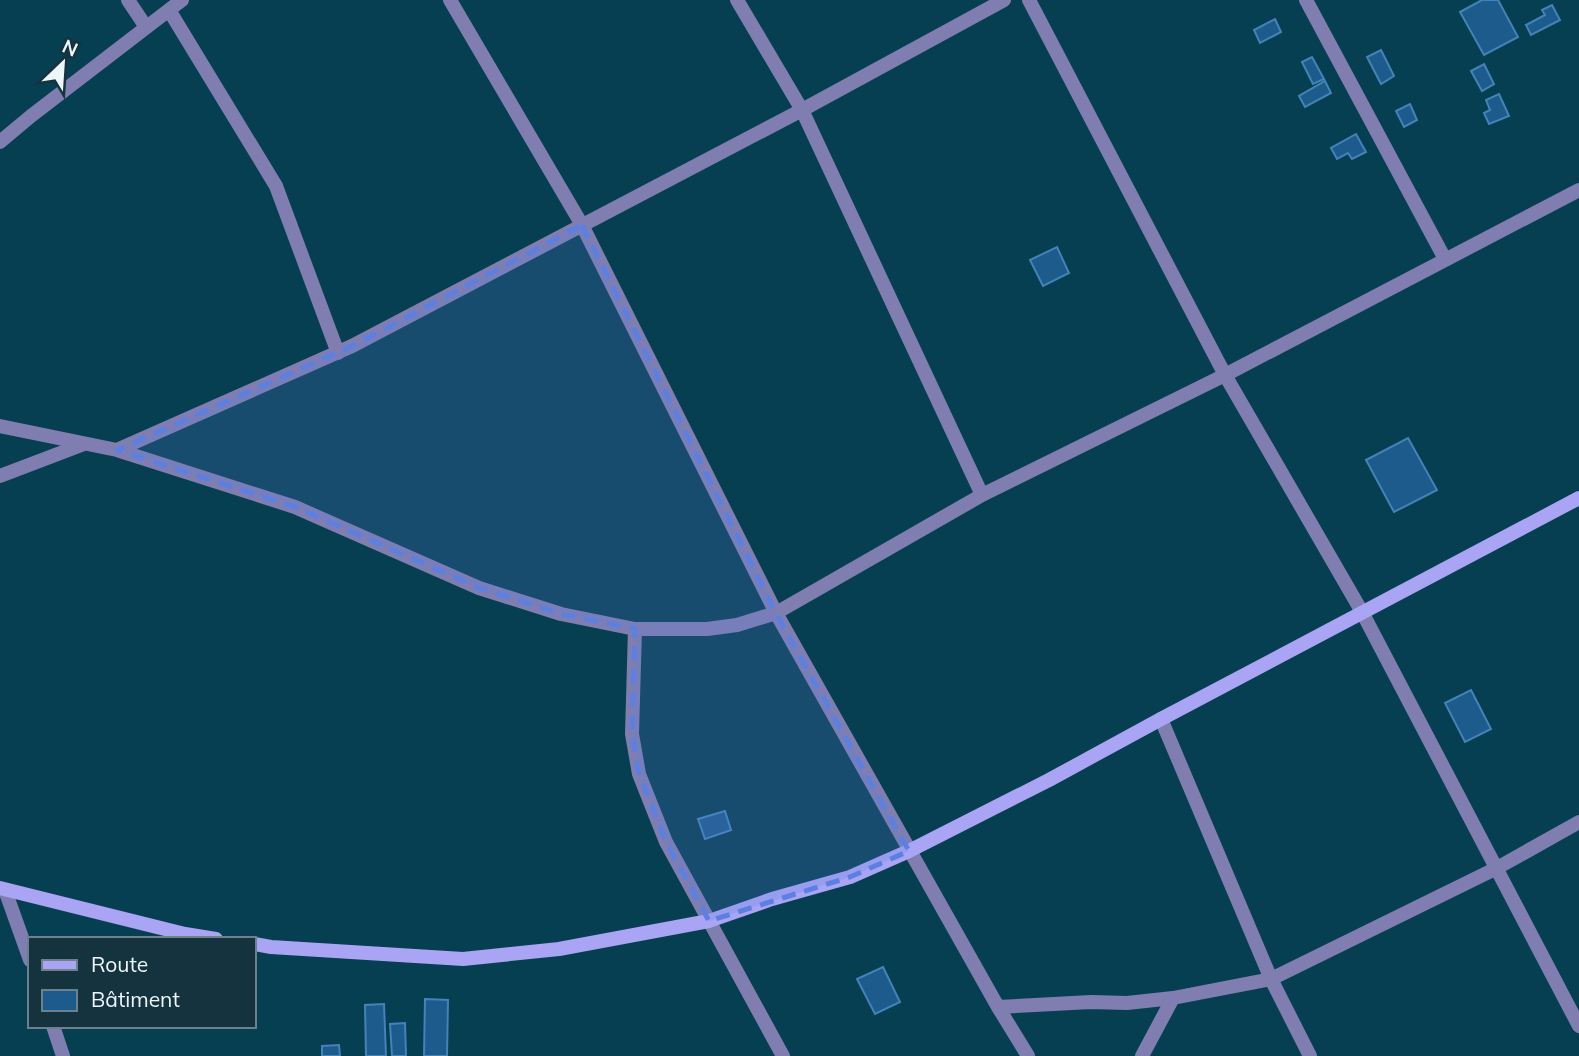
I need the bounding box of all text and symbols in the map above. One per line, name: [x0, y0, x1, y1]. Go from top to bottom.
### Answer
north arrow: [28, 28, 98, 98]
text: N: [59, 34, 82, 62]
legend: [28, 937, 256, 1028]
text: Route: [91, 951, 148, 977]
text: Bâtiment: [91, 986, 180, 1012]

